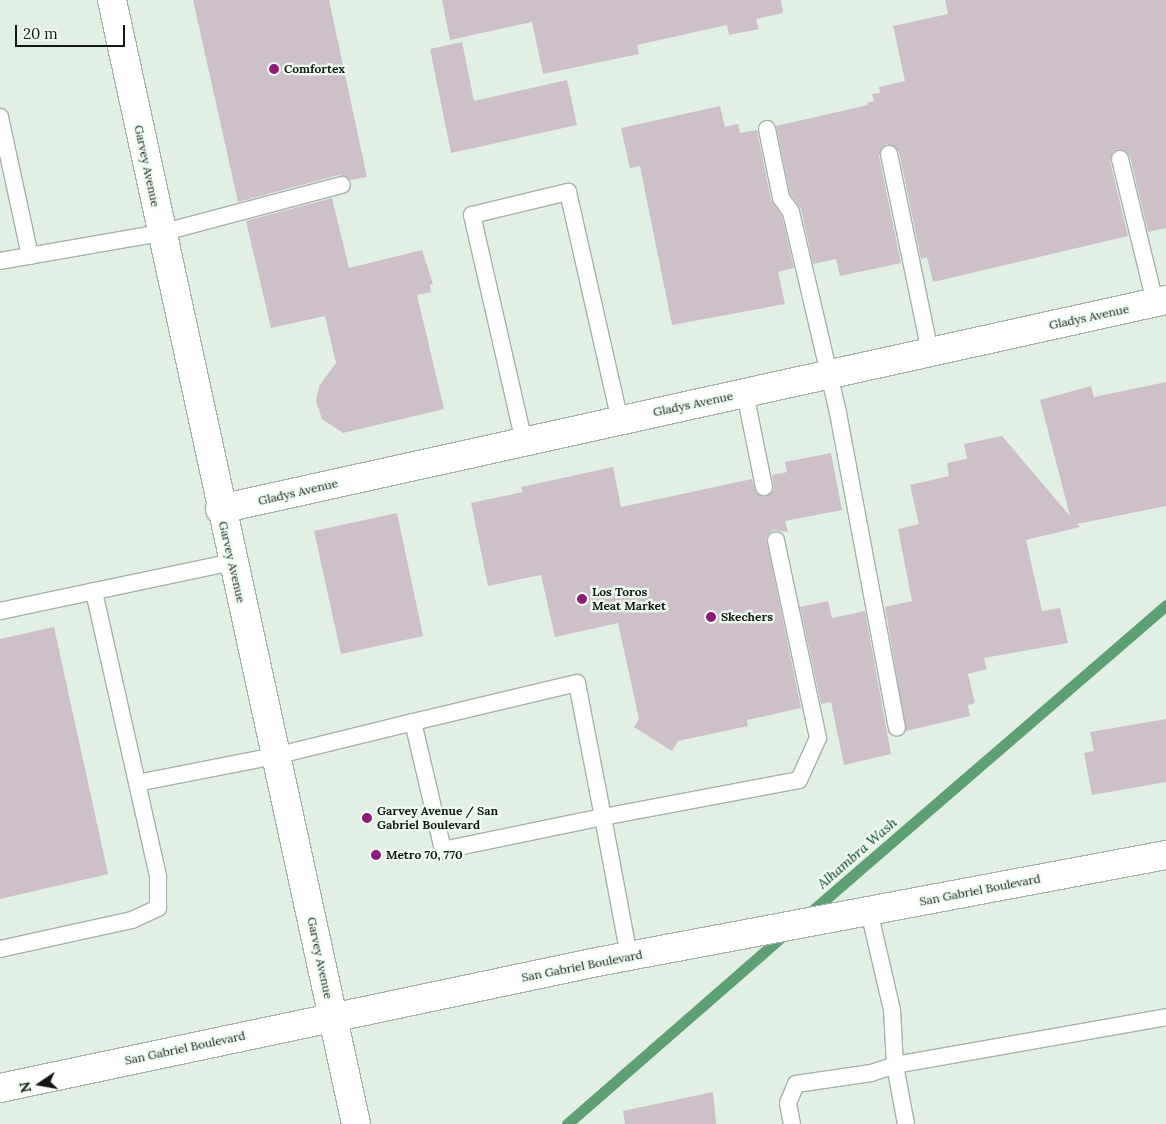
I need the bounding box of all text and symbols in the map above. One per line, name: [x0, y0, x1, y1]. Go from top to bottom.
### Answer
scale bar: [18, 15, 128, 47]
text: 20 m: [23, 24, 58, 43]
place label: Comfortex: [284, 62, 345, 76]
marker: Comfortex: [268, 63, 280, 75]
street label: Garvey Avenue: [131, 124, 163, 208]
street label: Gladys Avenue: [1048, 301, 1130, 333]
street label: Gladys Avenue: [652, 388, 734, 420]
street label: Gladys Avenue: [257, 476, 339, 508]
street label: Garvey Avenue: [216, 520, 248, 604]
place label: Los Toros Meat Market: [592, 585, 666, 613]
marker: Los Toros Meat Market: [576, 593, 588, 605]
place label: Skechers: [721, 610, 773, 624]
marker: Skechers: [705, 611, 717, 623]
place label: Garvey Avenue / San Gabriel Boulevard: [377, 804, 498, 832]
marker: Garvey Avenue / San Gabriel Boulevard: [361, 812, 373, 824]
water label: Alhambra Wash: [814, 814, 900, 892]
place label: Metro 70, 770: [386, 848, 463, 862]
marker: Metro 70, 770: [370, 849, 382, 861]
street label: San Gabriel Boulevard: [918, 871, 1042, 909]
street label: Garvey Avenue: [304, 916, 336, 1000]
street label: San Gabriel Boulevard: [520, 947, 644, 985]
street label: San Gabriel Boulevard: [123, 1028, 247, 1068]
north arrow: [15, 1059, 65, 1109]
text: N: [15, 1080, 35, 1094]

